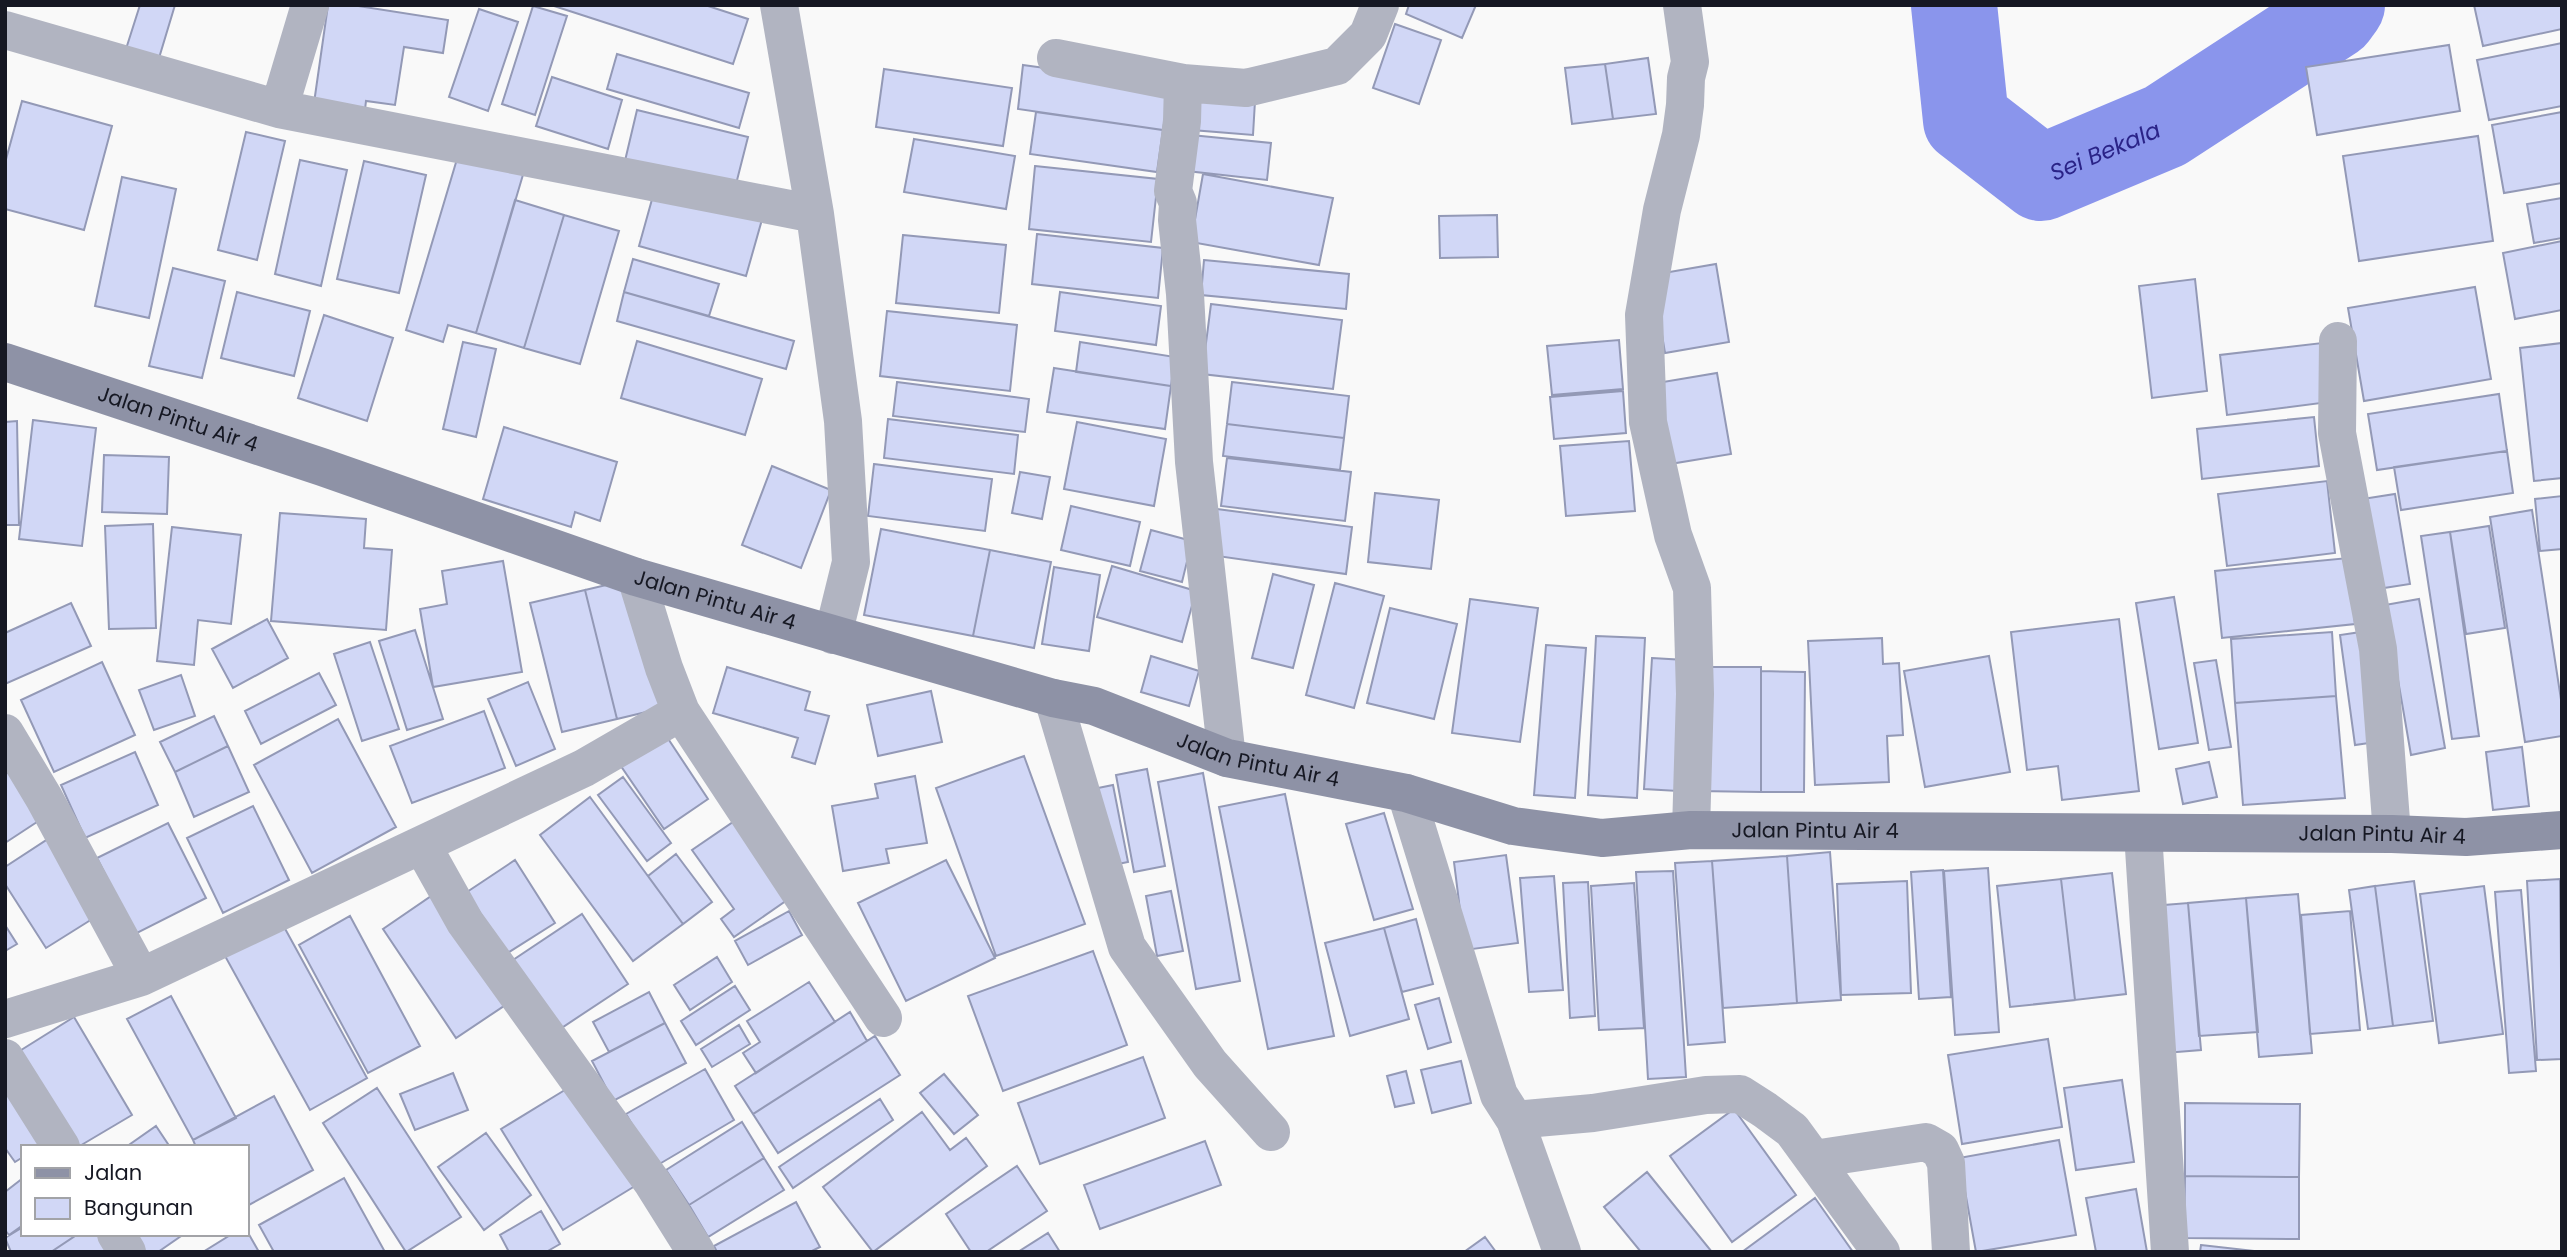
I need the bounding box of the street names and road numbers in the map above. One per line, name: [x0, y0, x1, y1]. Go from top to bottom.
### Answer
street label: Jalan Pintu Air 4: [94, 379, 262, 459]
street label: Jalan Pintu Air 4: [631, 562, 800, 637]
street label: Jalan Pintu Air 4: [1172, 725, 1342, 794]
street label: Jalan Pintu Air 4: [1731, 815, 1899, 845]
street label: Jalan Pintu Air 4: [2298, 818, 2466, 851]

